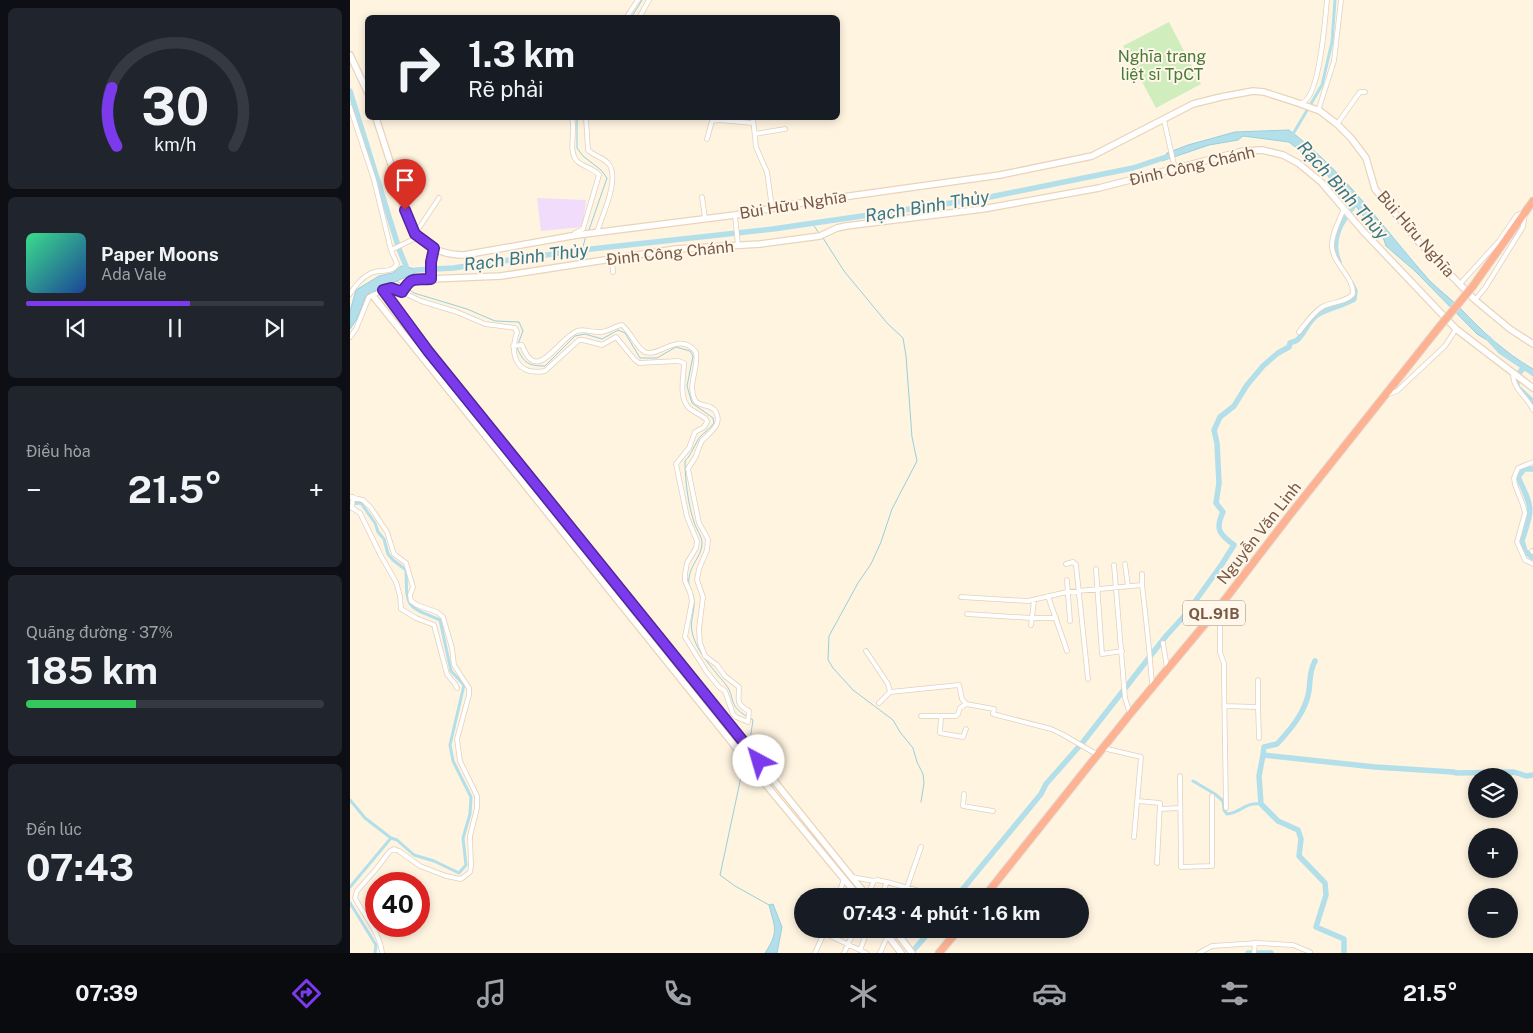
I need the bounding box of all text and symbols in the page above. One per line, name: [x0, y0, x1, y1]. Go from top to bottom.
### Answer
text: 1.3 km: [468, 34, 575, 75]
icon: right: [385, 35, 450, 100]
park label: Nghĩa trang liệt sĩ TpCT: [1118, 47, 1206, 84]
text: 30: [141, 76, 209, 137]
text: Rẽ phải: [468, 76, 544, 102]
text: km/h: [154, 134, 196, 155]
water label: Rạch Bình Thủy: [1293, 136, 1393, 244]
street label: Đinh Công Chánh: [1127, 142, 1257, 190]
pin: [384, 159, 426, 210]
icon: arrive: [391, 166, 419, 194]
water label: Rạch Bình Thủy: [863, 186, 991, 226]
street label: Bùi Hữu Nghĩa: [738, 187, 848, 223]
street label: Bùi Hữu Nghĩa: [1373, 187, 1459, 281]
street label: Đinh Công Chánh: [605, 237, 735, 269]
water label: Rạch Bình Thủy: [462, 239, 590, 275]
text: Paper Moons: [101, 243, 219, 265]
text: Ada Vale: [101, 265, 166, 284]
icon: previous: [62, 314, 90, 342]
icon: pause: [161, 314, 189, 342]
icon: next: [260, 314, 288, 342]
text: Điều hòa: [26, 442, 91, 461]
text: 21.5°: [128, 467, 222, 512]
text: −: [26, 473, 42, 506]
text: +: [308, 473, 324, 506]
street label: Nguyễn Văn Linh: [1213, 478, 1305, 588]
road number: QL.91B: [1183, 600, 1245, 626]
text: Quãng đường · 37%: [26, 623, 173, 642]
text: 185 km: [26, 648, 158, 693]
position arrow: [732, 734, 784, 786]
map controls: [1468, 768, 1518, 938]
button: layers: [1468, 768, 1518, 818]
text: Đến lúc: [26, 820, 82, 839]
button: +: [1468, 828, 1518, 878]
text: 07:43: [26, 845, 134, 890]
speed limit sign: 40: [365, 872, 430, 937]
button: −: [1468, 888, 1518, 938]
text: 07:43 · 4 phút · 1.6 km: [843, 902, 1040, 924]
icon: directions: [289, 976, 324, 1011]
icon: music: [474, 976, 509, 1011]
icon: phone: [660, 976, 695, 1011]
icon: climate: [846, 976, 881, 1011]
icon: car: [1032, 976, 1067, 1011]
icon: filters: [1217, 976, 1252, 1011]
text: 07:39: [75, 980, 138, 1006]
text: 21.5°: [1403, 980, 1458, 1006]

